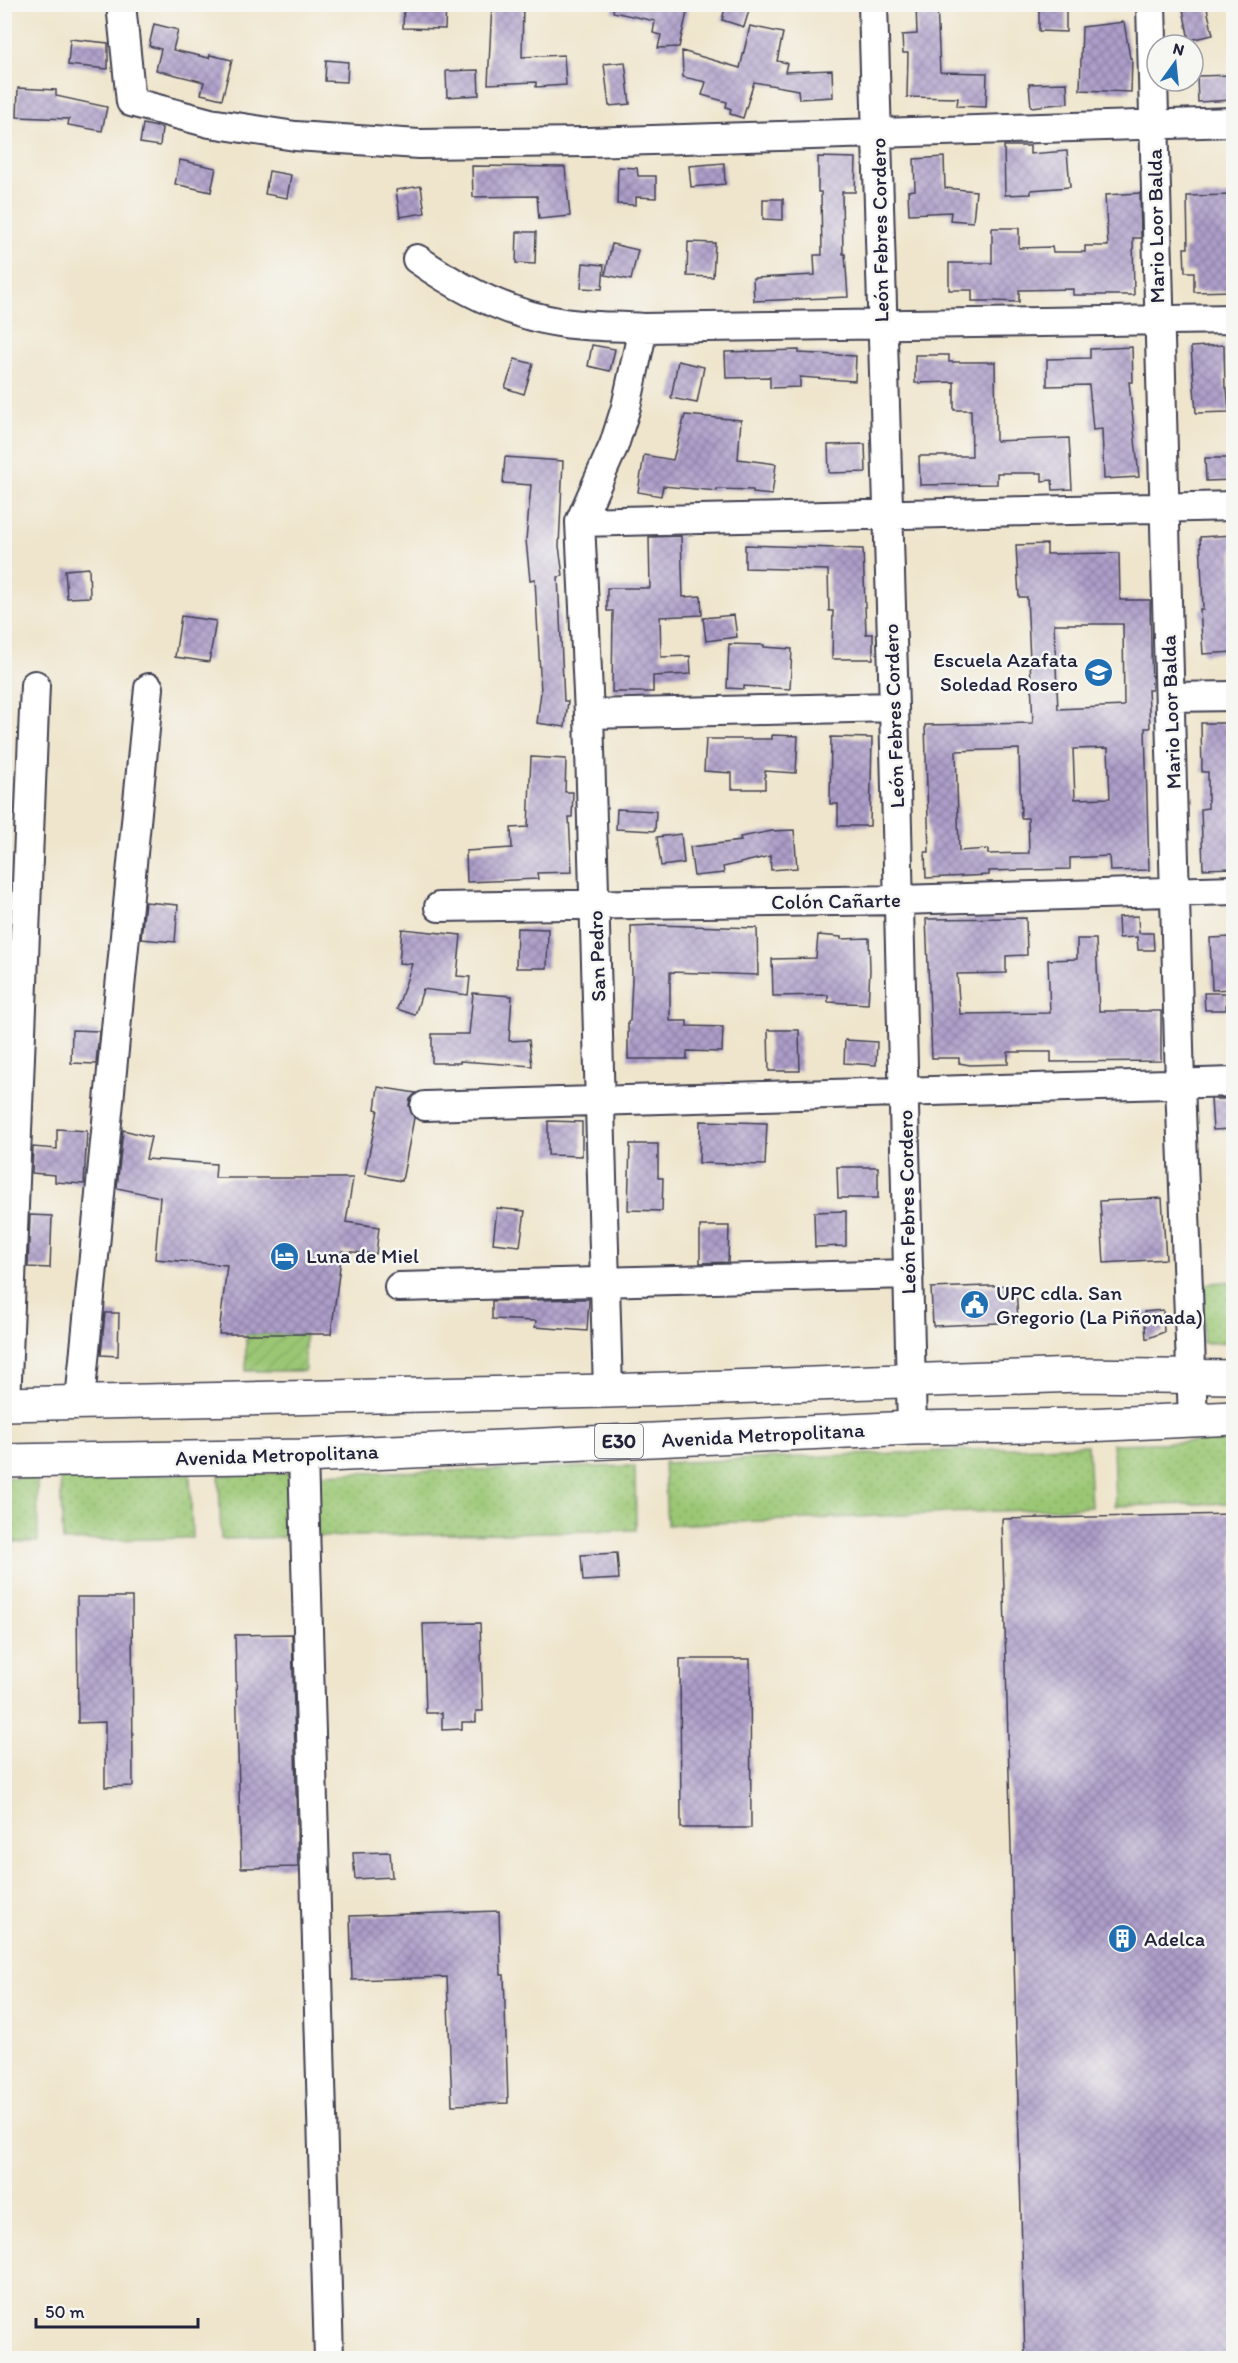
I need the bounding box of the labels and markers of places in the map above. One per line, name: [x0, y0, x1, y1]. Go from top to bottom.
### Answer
place label: Escuela Azafata Soledad Rosero: [933, 647, 1078, 696]
school or university icon: Escuela Azafata Soledad Rosero: [1083, 656, 1115, 688]
hotel icon: Luna de Miel: [269, 1240, 301, 1272]
place label: Luna de Miel: [306, 1243, 419, 1268]
place label: UPC cdla. San Gregorio (La Piñonada): [996, 1280, 1203, 1329]
public building icon: UPC cdla. San Gregorio (La Piñonada): [959, 1289, 991, 1321]
building icon: Adelca: [1107, 1923, 1139, 1955]
place label: Adelca: [1144, 1926, 1205, 1951]

